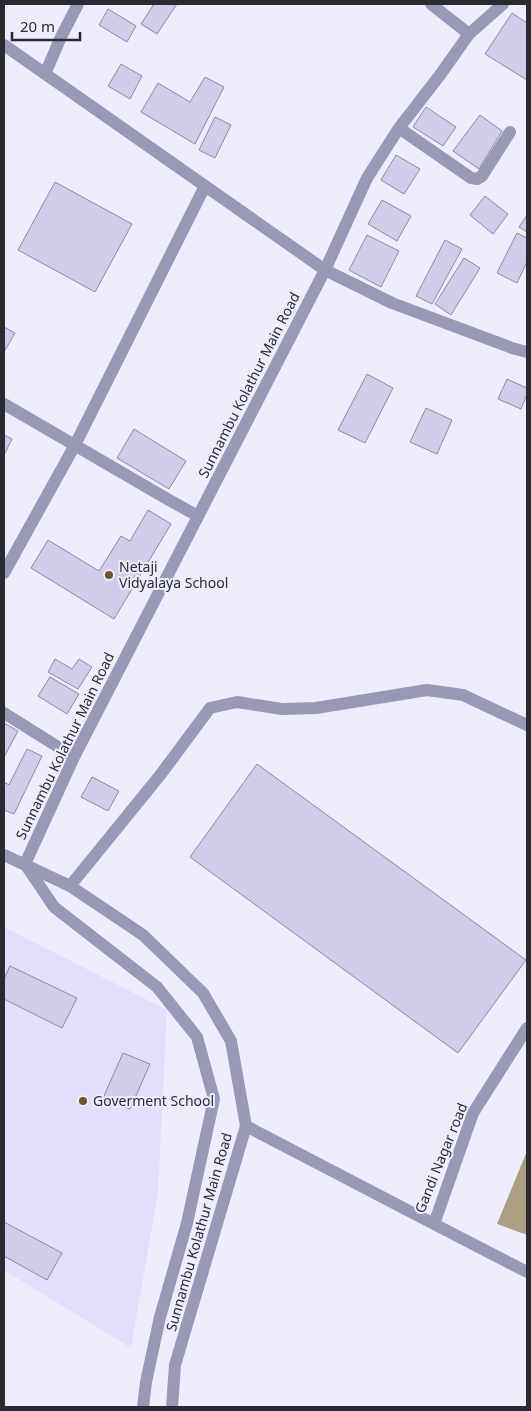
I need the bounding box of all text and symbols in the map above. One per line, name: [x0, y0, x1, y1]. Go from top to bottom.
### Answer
scale bar: [12, 10, 80, 42]
text: 20 m: [20, 16, 55, 36]
street label: Sunnambu Kolathur Main Road: [193, 289, 304, 481]
place label: Netaji Vidyalaya School: [119, 557, 228, 592]
marker: Netaji Vidyalaya School: [103, 569, 115, 581]
street label: Sunnambu Kolathur Main Road: [11, 649, 118, 843]
place label: Goverment School: [93, 1091, 214, 1110]
marker: Goverment School: [77, 1095, 89, 1107]
street label: Gandi Nagar road: [410, 1100, 471, 1216]
street label: Sunnambu Kolathur Main Road: [161, 1130, 236, 1333]

